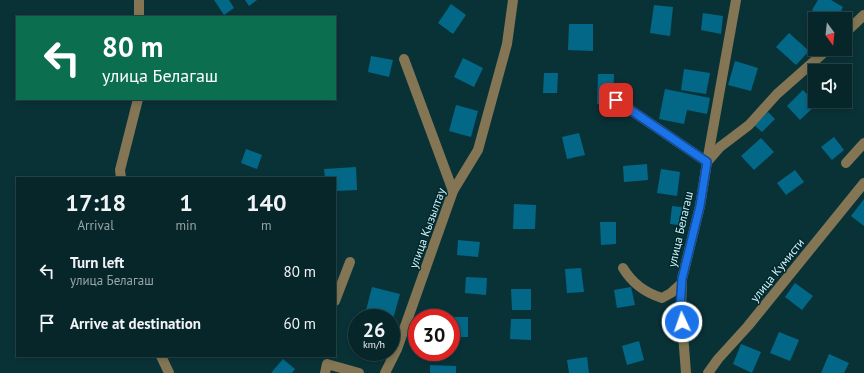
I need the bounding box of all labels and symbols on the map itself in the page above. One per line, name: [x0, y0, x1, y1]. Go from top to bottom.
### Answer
north arrow: [808, 12, 852, 56]
pin: [599, 83, 633, 117]
street label: улица Кызылтау: [405, 185, 449, 270]
street label: улица Белагаш: [664, 190, 696, 268]
street label: улица Кумисти: [747, 235, 807, 305]
position arrow: [661, 301, 703, 343]
speed limit sign: 30: [408, 309, 460, 361]

